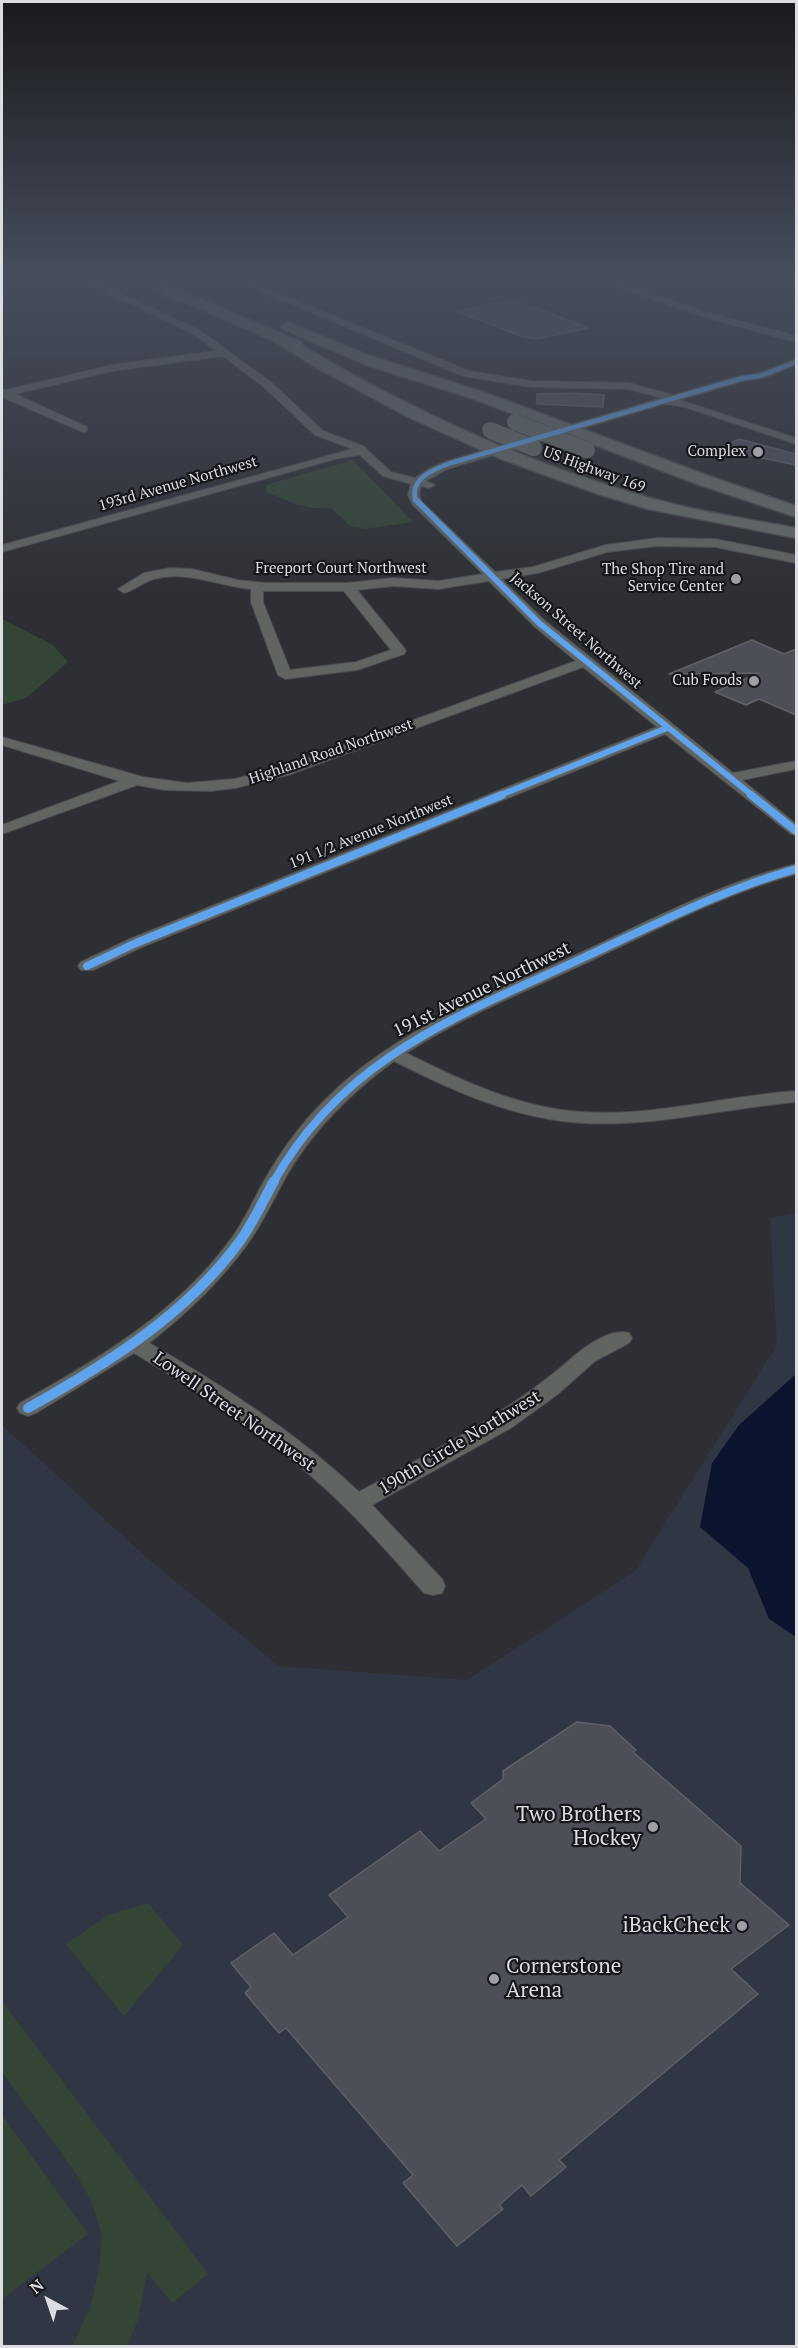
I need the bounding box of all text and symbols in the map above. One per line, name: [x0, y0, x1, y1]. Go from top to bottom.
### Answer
street label: US Highway 169: [540, 443, 648, 497]
place label: Complex: [687, 443, 746, 461]
marker: Complex: [751, 445, 765, 459]
street label: 193rd Avenue Northwest: [97, 453, 259, 515]
street label: Freeport Court Northwest: [255, 560, 427, 578]
place label: The Shop Tire and Service Center: [602, 561, 724, 596]
street label: Jackson Street Northwest: [507, 569, 645, 693]
marker: The Shop Tire and Service Center: [729, 572, 743, 586]
place label: Cub Foods: [672, 672, 742, 690]
marker: Cub Foods: [747, 674, 761, 688]
street label: Highland Road Northwest: [247, 715, 415, 789]
street label: 191 1/2 Avenue Northwest: [287, 791, 455, 873]
street label: 191st Avenue Northwest: [390, 938, 574, 1042]
street label: Lowell Street Northwest: [149, 1348, 319, 1476]
street label: 190th Circle Northwest: [375, 1386, 545, 1500]
place label: Two Brothers Hockey: [516, 1802, 641, 1852]
marker: Two Brothers Hockey: [646, 1820, 660, 1834]
place label: iBackCheck: [623, 1913, 730, 1939]
marker: iBackCheck: [735, 1919, 749, 1933]
place label: Cornerstone Arena: [506, 1954, 621, 2004]
marker: Cornerstone Arena: [487, 1972, 501, 1986]
north arrow: [18, 2270, 78, 2330]
text: N: [25, 2274, 48, 2299]

